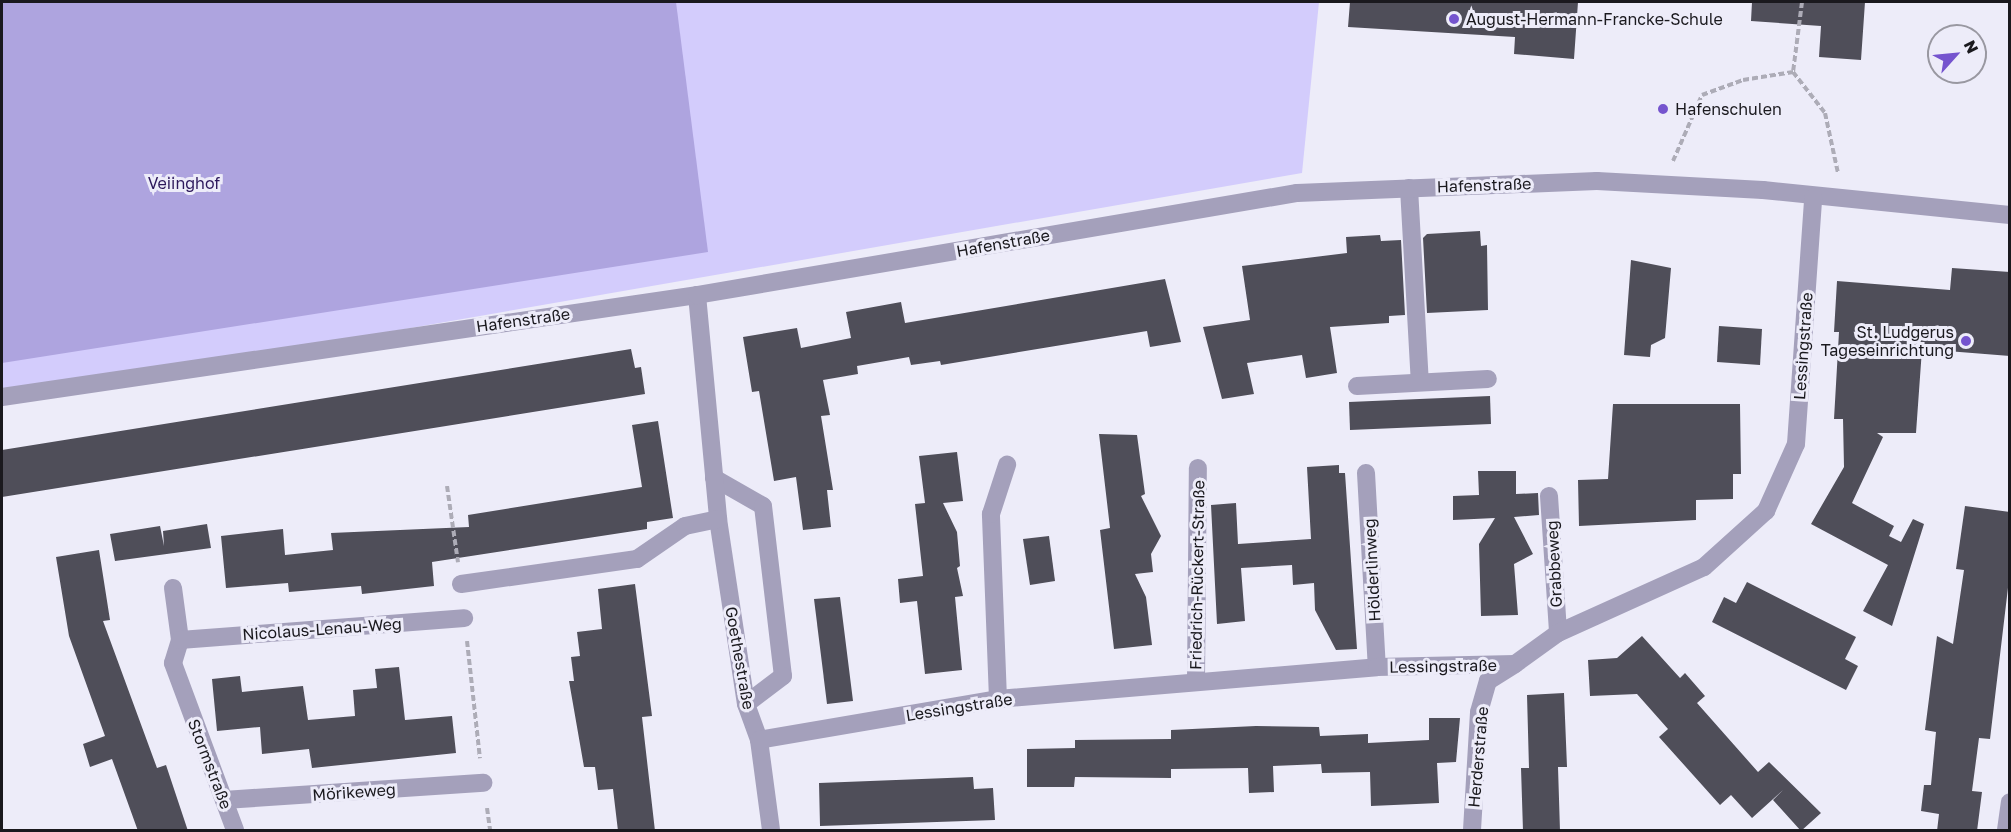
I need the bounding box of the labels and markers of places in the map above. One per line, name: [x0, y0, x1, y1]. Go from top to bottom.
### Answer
place label: August-Hermann-Francke-Schule: [1466, 9, 1723, 29]
marker: August-Hermann-Francke-Schule: [1447, 12, 1461, 26]
place label: Hafenschulen: [1675, 99, 1782, 119]
marker: Hafenschulen: [1656, 102, 1670, 116]
place label: St. Ludgerus Tageseinrichtung: [1821, 322, 1954, 360]
marker: St. Ludgerus Tageseinrichtung: [1959, 334, 1973, 348]

